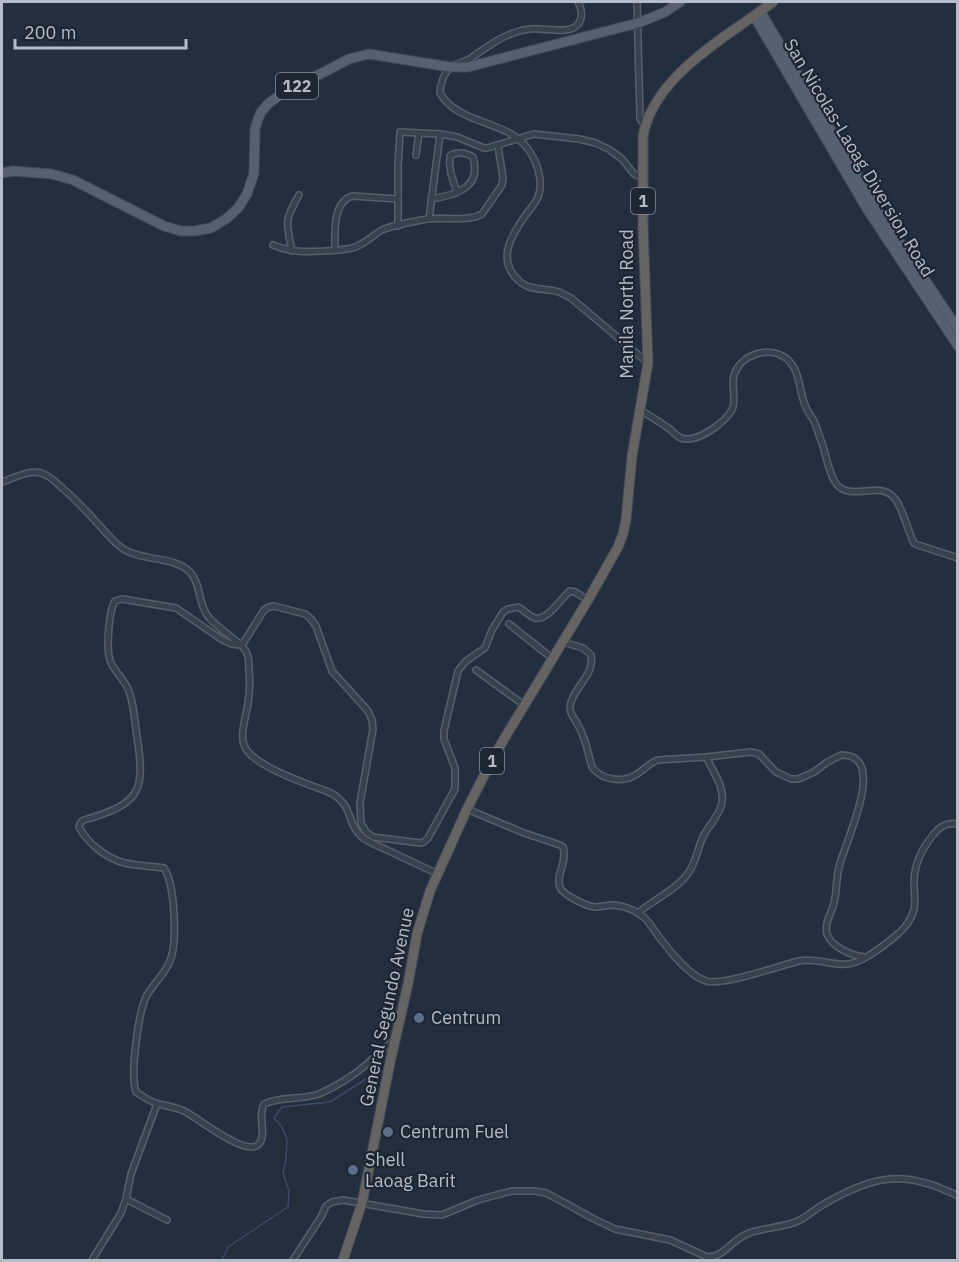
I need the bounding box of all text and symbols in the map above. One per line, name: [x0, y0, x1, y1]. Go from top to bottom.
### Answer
scale bar: [15, 12, 186, 50]
text: 200 m: [24, 21, 76, 44]
street label: San Nicolas-Laoag Diversion Road: [779, 34, 940, 281]
road number: 122: [276, 73, 318, 99]
road number: 1: [631, 188, 655, 214]
street label: Manila North Road: [615, 229, 638, 379]
road number: 1: [480, 748, 504, 774]
street label: General Segundo Avenue: [354, 905, 419, 1109]
place label: Centrum: [431, 1006, 501, 1029]
marker: Centrum: [412, 1011, 426, 1025]
place label: Centrum Fuel: [400, 1120, 509, 1143]
marker: Centrum Fuel: [381, 1125, 395, 1139]
place label: Shell Laoag Barit: [365, 1148, 456, 1192]
marker: Shell Laoag Barit: [346, 1163, 360, 1177]

